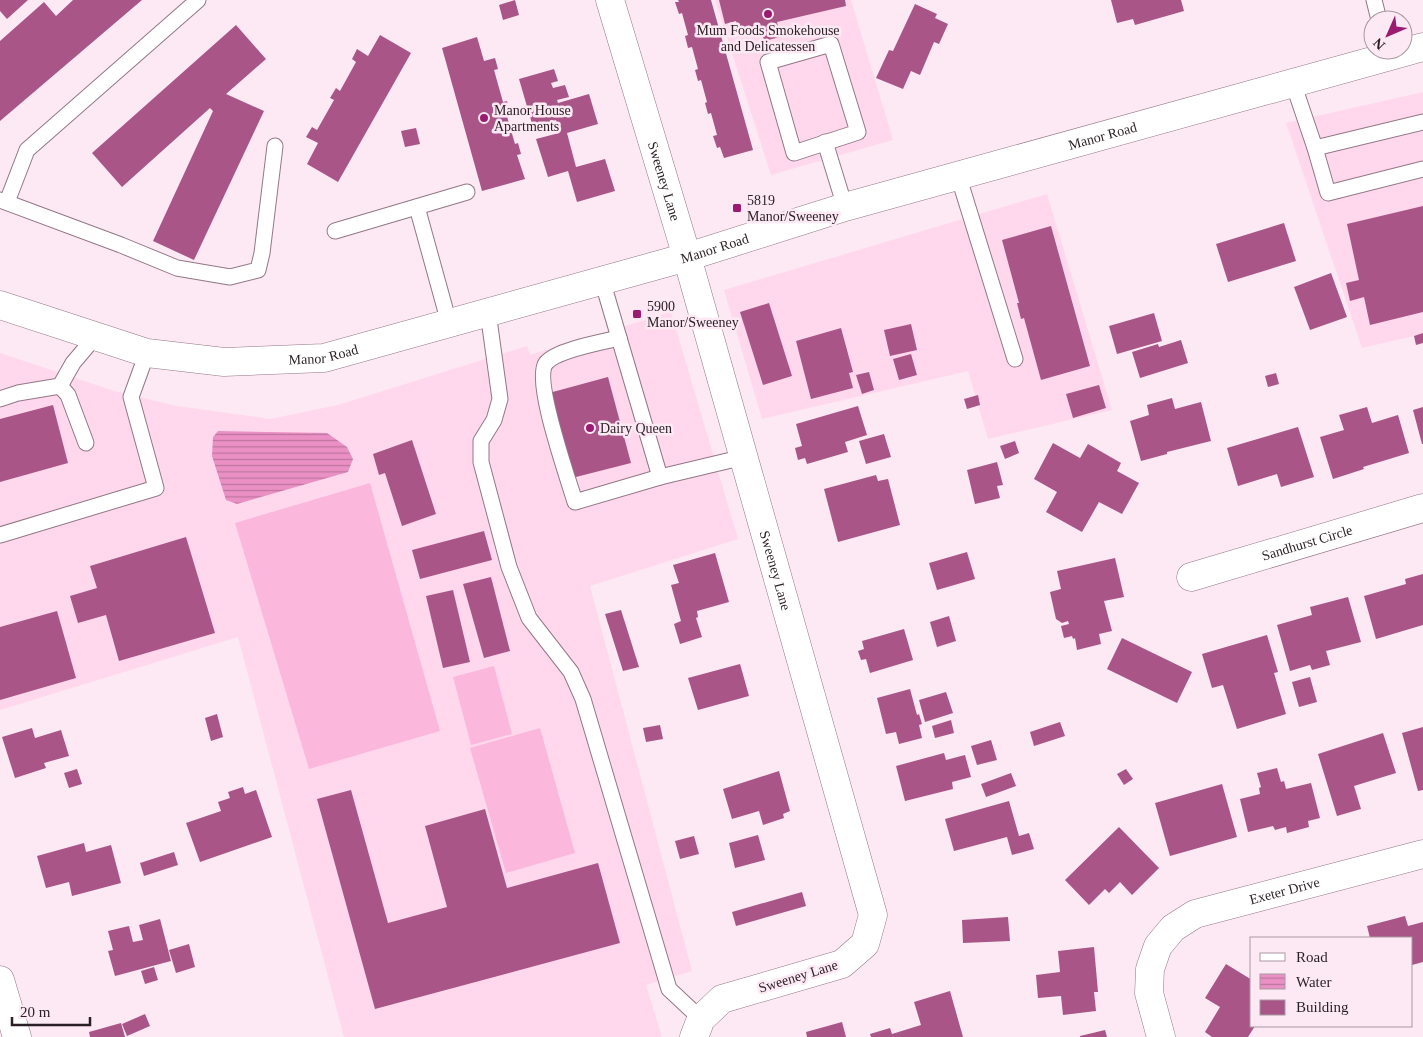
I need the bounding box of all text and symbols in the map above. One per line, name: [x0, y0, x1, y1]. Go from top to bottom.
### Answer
marker: Mum Foods Smokehouse and Delicatessen: [762, 8, 774, 20]
north arrow: [1363, 10, 1413, 60]
place label: Mum Foods Smokehouse and Delicatessen: [696, 23, 840, 54]
text: N: [1370, 35, 1388, 53]
place label: Manor House Apartments: [494, 103, 571, 134]
marker: Manor House Apartments: [478, 112, 490, 124]
street label: Manor Road: [1067, 120, 1139, 153]
street label: Sweeney Lane: [645, 140, 683, 223]
place label: 5819 Manor/Sweeney: [747, 193, 839, 224]
marker: 5819 Manor/Sweeney: [731, 202, 743, 214]
street label: Manor Road: [679, 231, 751, 266]
place label: 5900 Manor/Sweeney: [647, 299, 739, 330]
marker: 5900 Manor/Sweeney: [631, 308, 643, 320]
street label: Manor Road: [288, 342, 360, 367]
place label: Dairy Queen: [600, 421, 672, 436]
marker: Dairy Queen: [584, 422, 596, 434]
street label: Sandhurst Circle: [1260, 522, 1354, 564]
street label: Sweeney Lane: [757, 529, 793, 612]
street label: Exeter Drive: [1248, 875, 1321, 907]
legend: [1250, 937, 1413, 1027]
text: Road: [1296, 949, 1328, 965]
street label: Sweeney Lane: [757, 957, 840, 996]
text: Water: [1296, 974, 1331, 990]
scale bar: [12, 994, 90, 1026]
text: Building: [1296, 999, 1349, 1015]
text: 20 m: [20, 1004, 51, 1020]

